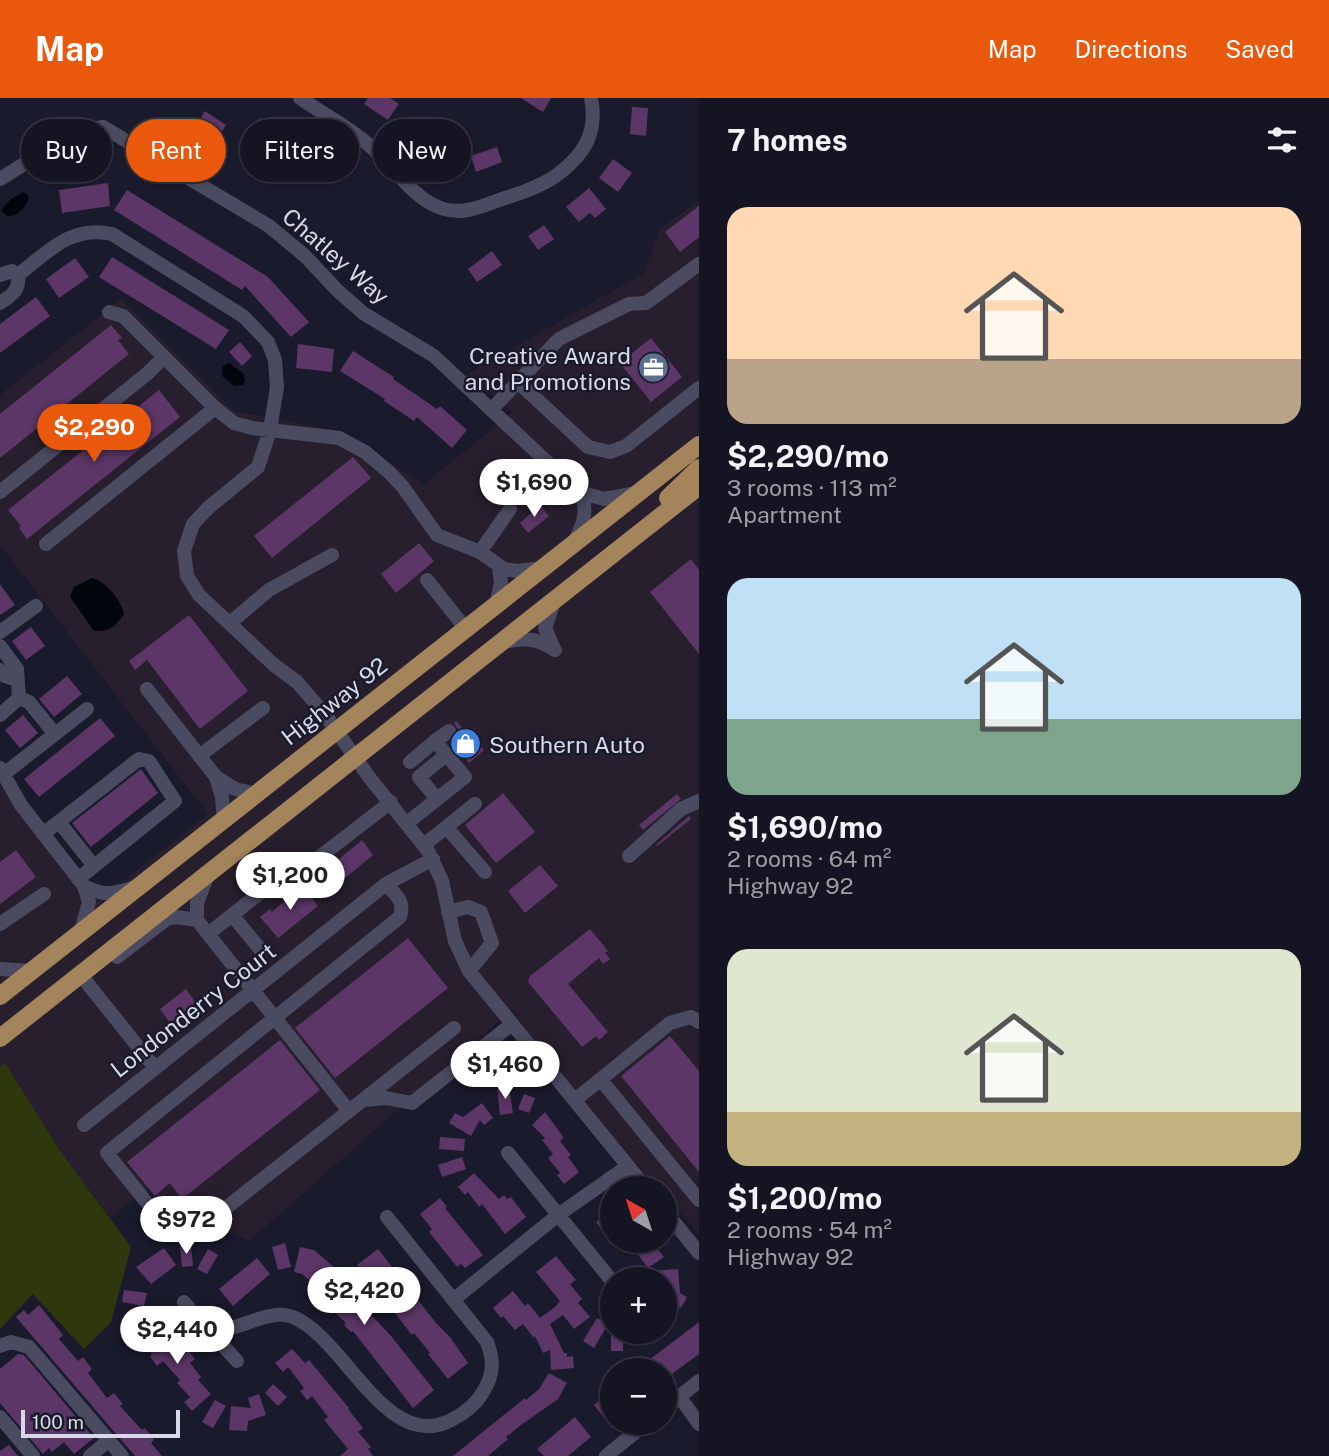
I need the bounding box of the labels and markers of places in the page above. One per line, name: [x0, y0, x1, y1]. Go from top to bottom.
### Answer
place label: Creative Award and Promotions: [464, 342, 631, 395]
office icon: Creative Award and Promotions: [637, 351, 671, 385]
pin: $2,290: [37, 404, 151, 464]
pin: $1,690: [477, 460, 591, 519]
shop icon: Southern Auto: [449, 727, 483, 761]
place label: Southern Auto: [489, 731, 645, 758]
pin: $1,200: [233, 852, 347, 912]
pin: $1,460: [448, 1042, 562, 1101]
pin: $972: [145, 1196, 227, 1256]
pin: $2,420: [307, 1268, 421, 1327]
pin: $2,440: [120, 1306, 234, 1366]

